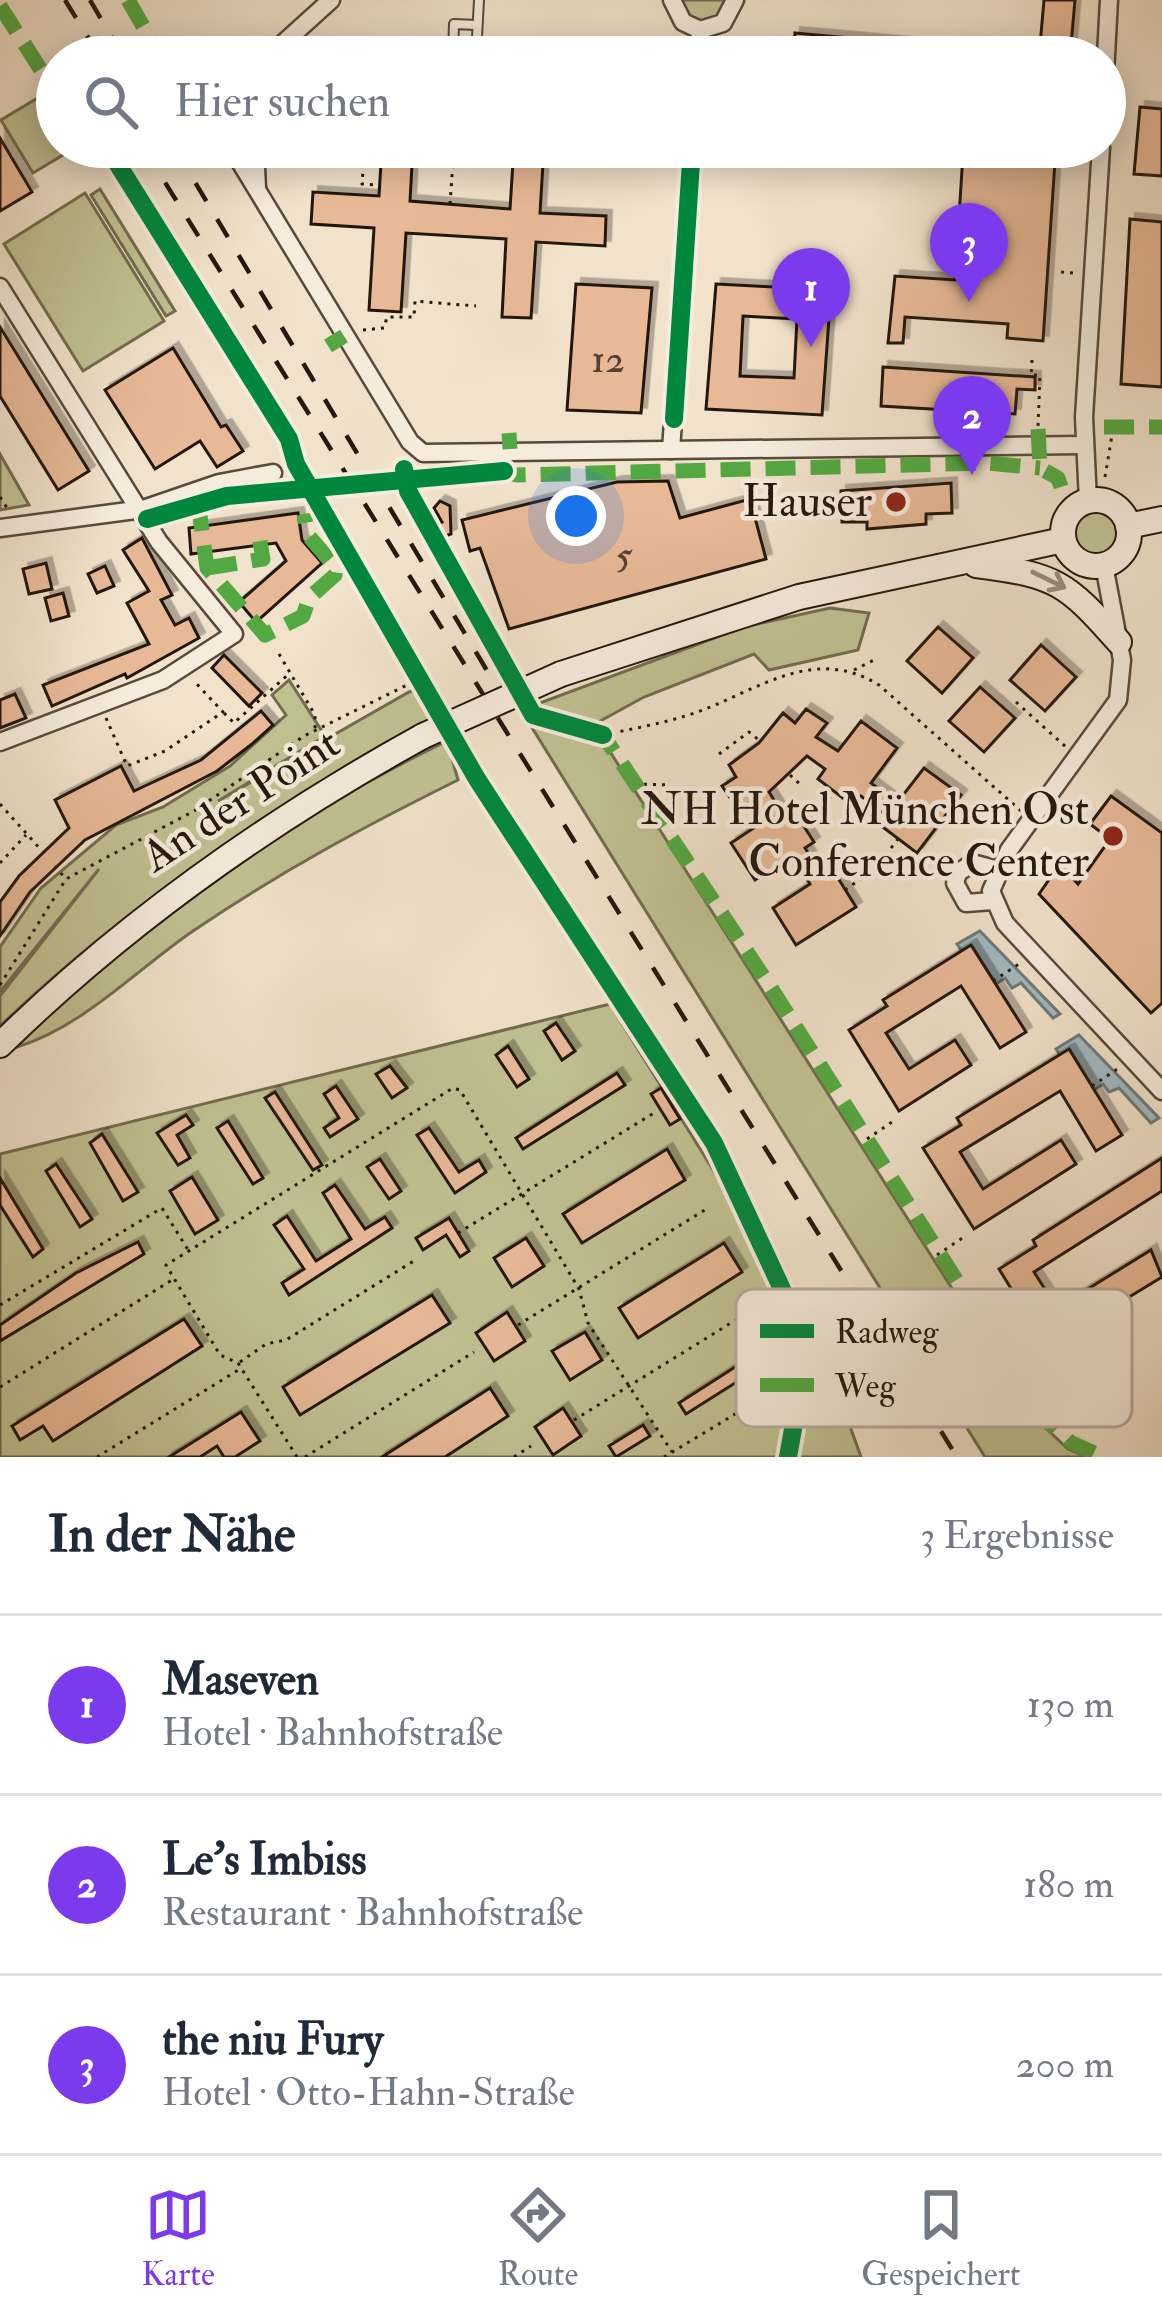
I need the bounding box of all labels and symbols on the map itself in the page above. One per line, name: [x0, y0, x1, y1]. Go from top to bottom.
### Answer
pin: 3: [930, 203, 1008, 302]
pin: 1: [772, 248, 850, 347]
house number: 12: [591, 335, 625, 384]
pin: 2: [933, 376, 1011, 475]
place label: Hauser: [742, 474, 872, 530]
your location: [546, 486, 606, 546]
marker: Hauser: [883, 489, 909, 515]
house number: 5: [615, 531, 633, 580]
one-way arrow: [1030, 570, 1066, 592]
street label: An der Point: [131, 715, 350, 885]
place label: NH Hotel München Ost Conference Center: [641, 782, 1089, 890]
marker: NH Hotel München Ost Conference Center: [1100, 823, 1126, 849]
legend: [736, 1289, 1132, 1427]
text: Radweg: [835, 1312, 939, 1353]
text: Weg: [834, 1366, 896, 1407]

